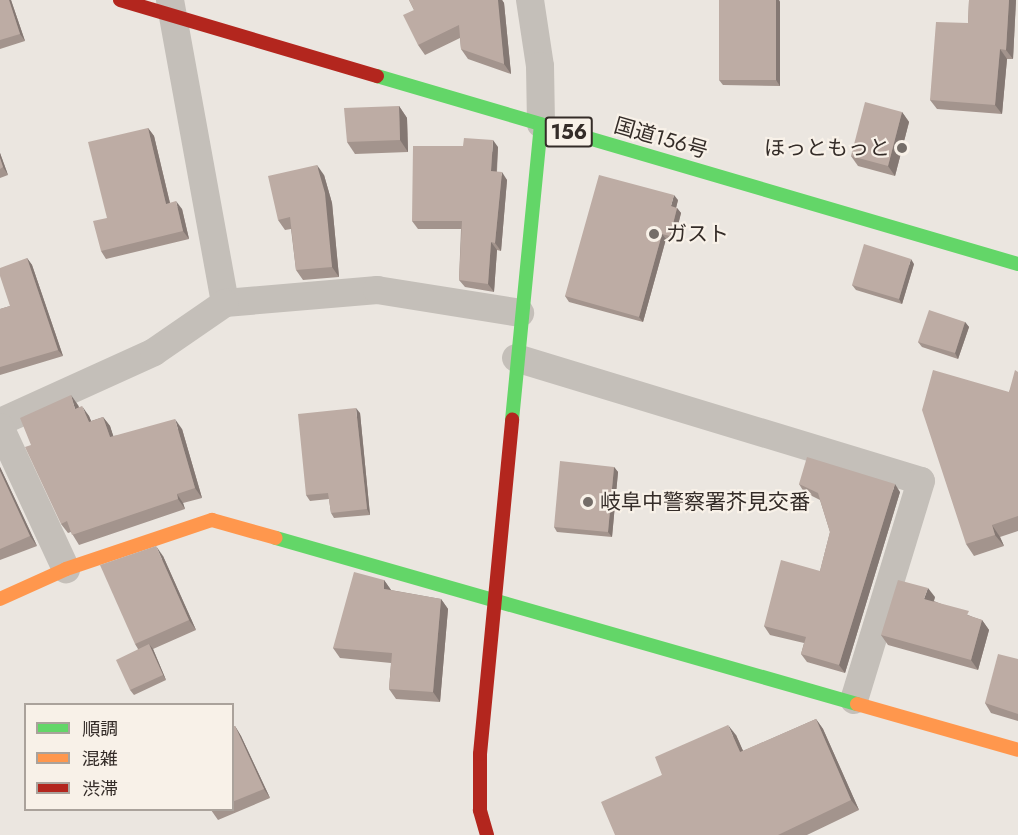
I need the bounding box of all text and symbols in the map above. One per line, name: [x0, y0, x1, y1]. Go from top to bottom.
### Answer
street label: 国道156号: [611, 113, 711, 163]
road number: 156: [544, 115, 594, 149]
place label: ほっともっと: [764, 135, 890, 161]
marker: ほっともっと: [895, 141, 909, 155]
place label: ガスト: [666, 221, 729, 247]
marker: ガスト: [647, 227, 661, 241]
place label: 岐阜中警察署芥見交番: [600, 489, 810, 515]
marker: 岐阜中警察署芥見交番: [581, 495, 595, 509]
legend: [24, 703, 234, 811]
text: 順調: [82, 716, 118, 742]
text: 混雑: [82, 746, 118, 772]
text: 渋滞: [82, 776, 118, 802]

